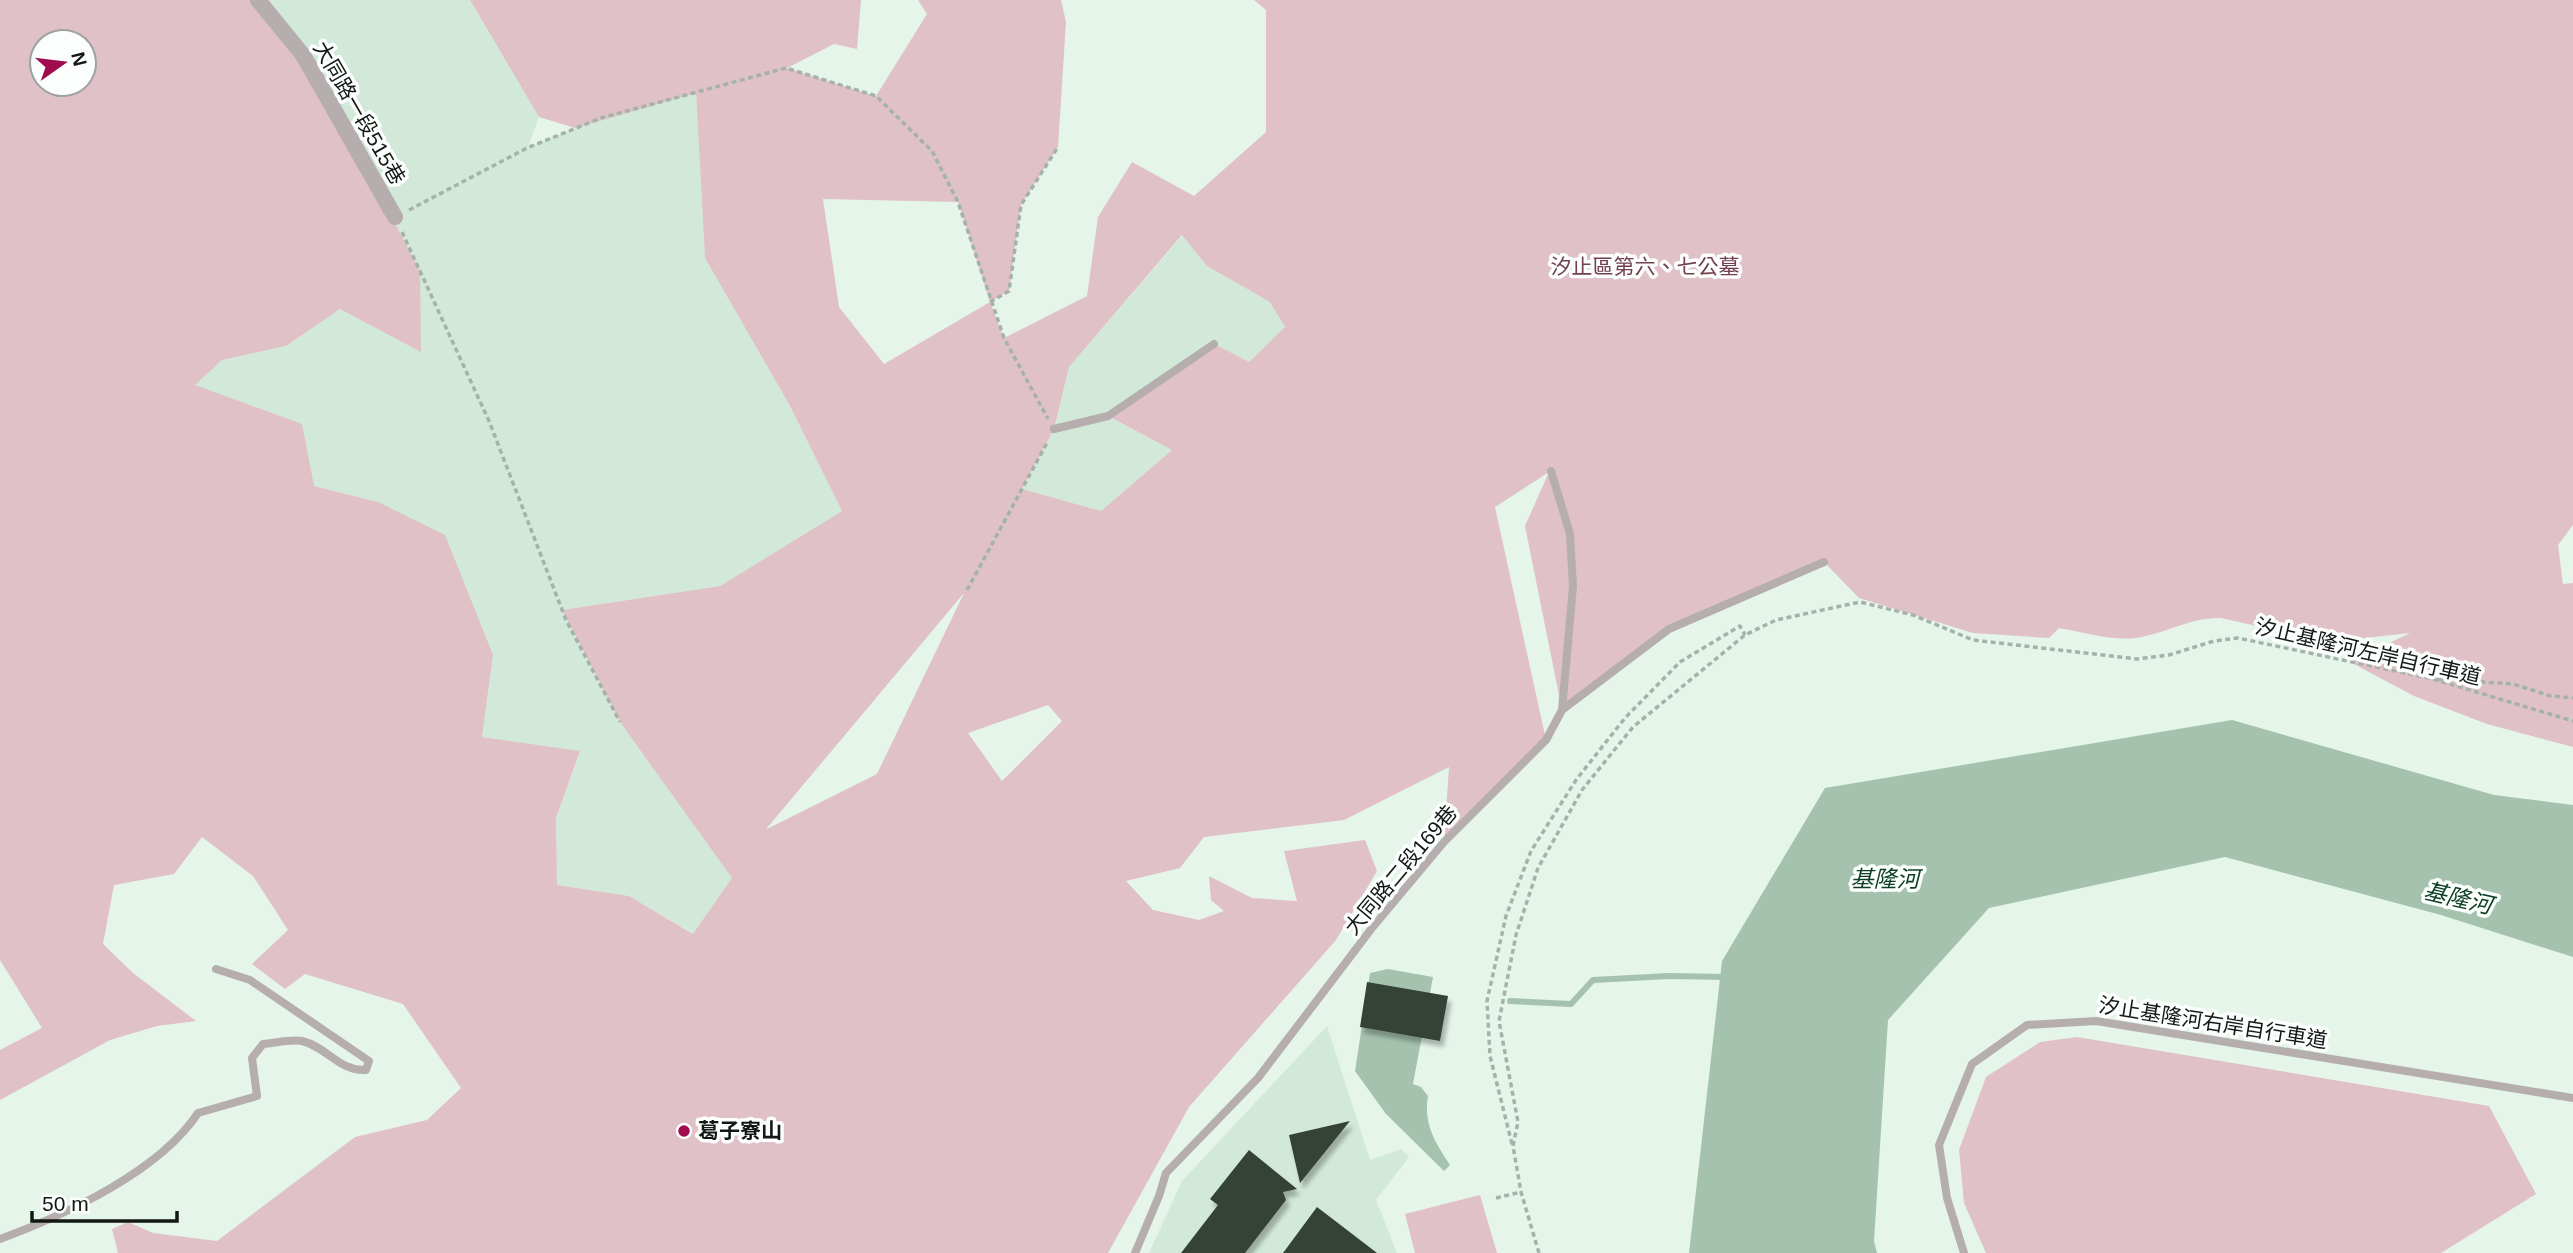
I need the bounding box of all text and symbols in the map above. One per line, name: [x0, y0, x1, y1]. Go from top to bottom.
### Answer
north arrow: [28, 28, 98, 98]
street label: 大同路一段515巷: [309, 37, 410, 188]
text: N: [67, 50, 91, 68]
park label: 汐止區第六、七公墓: [1551, 255, 1740, 278]
street label: 汐止基隆河左岸自行車道: [2253, 614, 2483, 689]
street label: 大同路二段169巷: [1340, 801, 1461, 939]
water label: 基隆河: [1851, 866, 1924, 892]
water label: 基隆河: [2421, 878, 2498, 919]
street label: 汐止基隆河右岸自行車道: [2097, 993, 2329, 1052]
place label: 葛子寮山: [698, 1119, 782, 1142]
marker: 葛子寮山: [676, 1123, 692, 1139]
scale bar: [32, 1180, 177, 1224]
text: 50 m: [42, 1192, 89, 1215]

